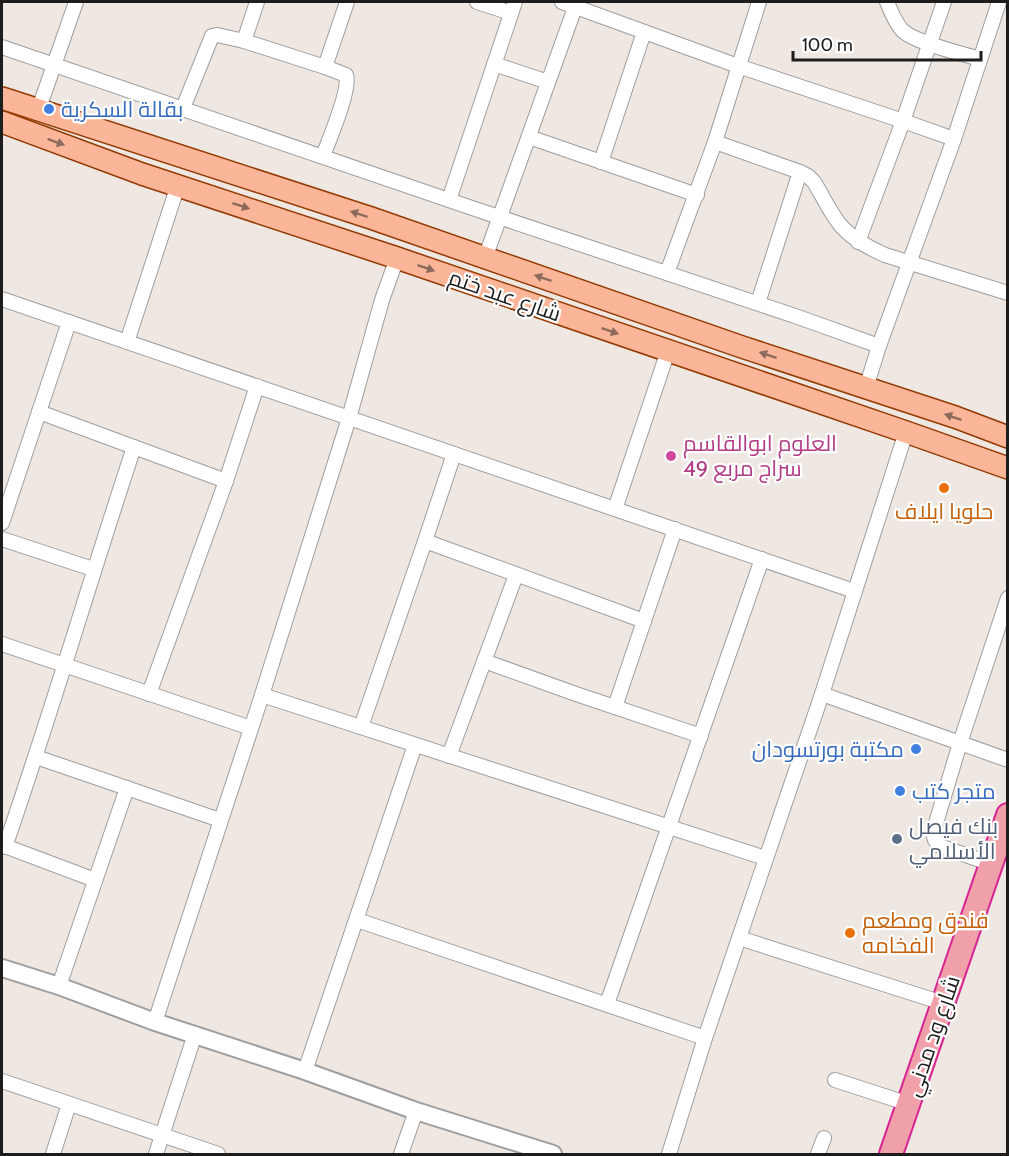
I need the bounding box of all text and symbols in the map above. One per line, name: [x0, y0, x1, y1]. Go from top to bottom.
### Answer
scale bar: [793, 24, 980, 62]
text: 100 m: [802, 34, 853, 56]
place label: بقالة السكرية: [61, 96, 183, 123]
marker: بقالة السكرية: [42, 102, 56, 116]
one-way arrow: [48, 138, 66, 148]
one-way arrow: [232, 202, 250, 211]
one-way arrow: [350, 209, 368, 219]
one-way arrow: [417, 263, 435, 273]
street label: شارع عبد ختم: [445, 264, 565, 329]
one-way arrow: [534, 273, 552, 282]
one-way arrow: [601, 327, 619, 337]
one-way arrow: [759, 350, 777, 359]
one-way arrow: [943, 411, 961, 421]
place label: العلوم ابوالقاسم سراج مربع 49: [683, 430, 837, 483]
marker: العلوم ابوالقاسم سراج مربع 49: [664, 449, 678, 463]
marker: حلويا ايلاف: [937, 481, 951, 495]
place label: حلويا ايلاف: [895, 498, 993, 525]
place label: مكتبة بورتسودان: [752, 736, 904, 763]
marker: مكتبة بورتسودان: [909, 742, 923, 756]
place label: متجر كتب: [912, 778, 996, 805]
marker: متجر كتب: [893, 784, 907, 798]
place label: بنك فيصل الأسلامي: [909, 813, 998, 868]
marker: بنك فيصل الأسلامي: [890, 832, 904, 846]
place label: فندق ومطعم الفخامه: [862, 907, 989, 959]
marker: فندق ومطعم الفخامه: [843, 926, 857, 940]
street label: شارع ود مدني: [899, 972, 969, 1101]

